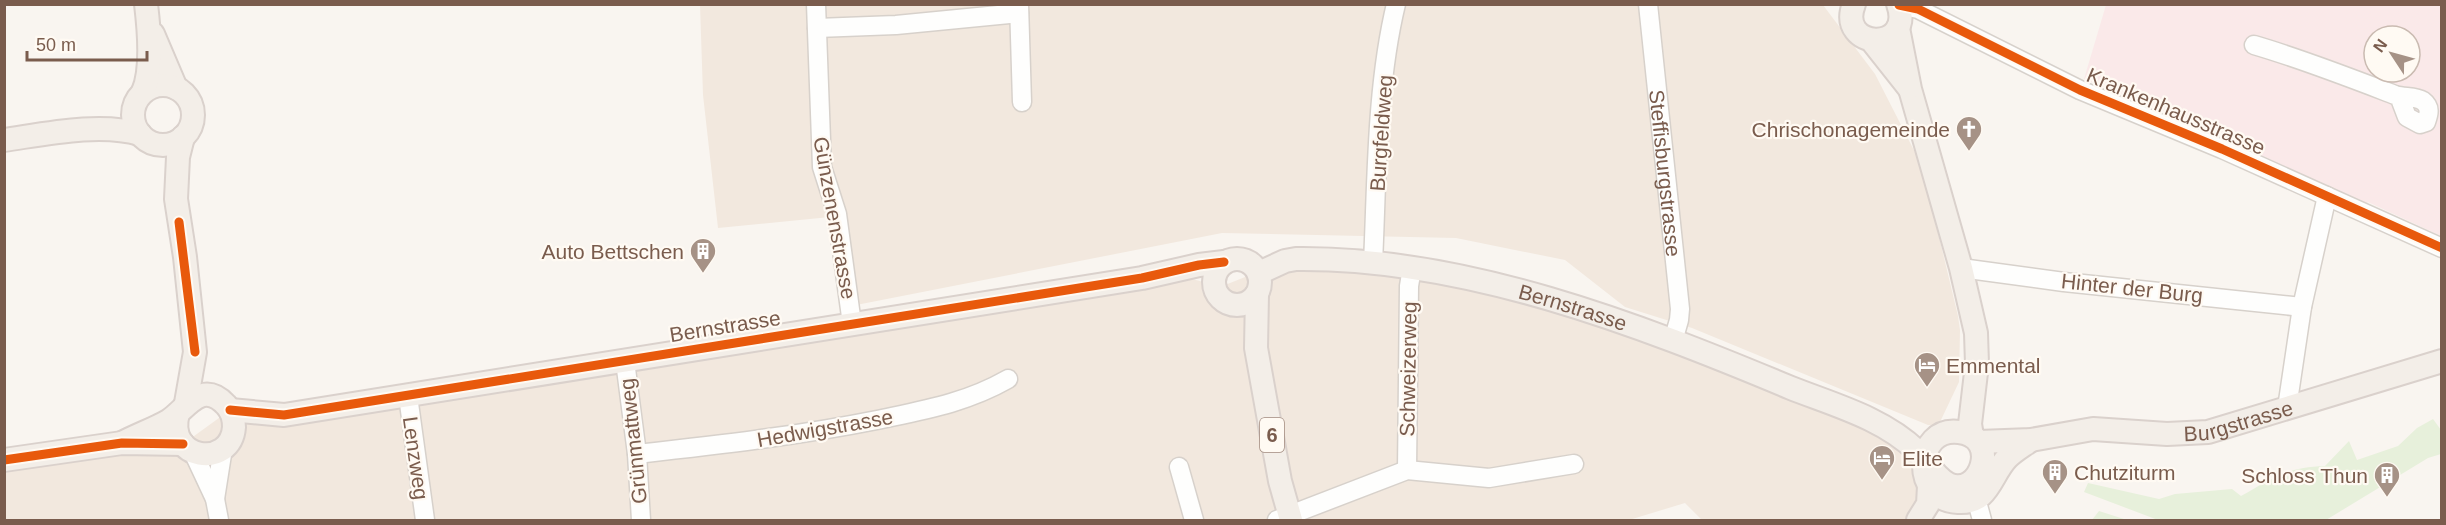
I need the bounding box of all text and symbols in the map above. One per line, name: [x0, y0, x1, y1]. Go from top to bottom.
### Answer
scale bar: [27, 24, 147, 62]
north arrow: [2362, 24, 2422, 84]
text: 50 m: [36, 35, 76, 55]
text: N: [2370, 36, 2391, 55]
street label: Krankenhausstrasse: [2083, 63, 2269, 159]
street label: Burgfeldweg: [1365, 74, 1397, 192]
street label: Steffisburgstrasse: [1646, 88, 1686, 258]
church icon: Chrischonagemeinde: [1954, 114, 1984, 152]
place label: Chrischonagemeinde: [1752, 118, 1950, 141]
street label: Günzenenstrasse: [809, 135, 861, 301]
building icon: Auto Bettschen: [688, 236, 718, 274]
place label: Auto Bettschen: [542, 240, 684, 263]
street label: Hinter der Burg: [2060, 269, 2204, 307]
street label: Bernstrasse: [1516, 279, 1630, 335]
street label: Schweizerweg: [1395, 301, 1421, 437]
street label: Bernstrasse: [668, 306, 782, 346]
hotel icon: Emmental: [1912, 350, 1942, 388]
place label: Emmental: [1946, 354, 2041, 377]
street label: Grünmattweg: [615, 377, 651, 505]
street label: Burgstrasse: [2183, 395, 2295, 445]
street label: Hedwigstrasse: [755, 405, 895, 451]
street label: Lenzweg: [399, 415, 433, 501]
road number: 6: [1260, 418, 1284, 452]
hotel icon: Elite: [1867, 443, 1897, 481]
place label: Elite: [1902, 447, 1943, 470]
building icon: Chutziturm: [2040, 457, 2070, 495]
building icon: Schloss Thun: [2372, 460, 2402, 498]
place label: Chutziturm: [2074, 461, 2176, 484]
place label: Schloss Thun: [2241, 464, 2368, 487]

